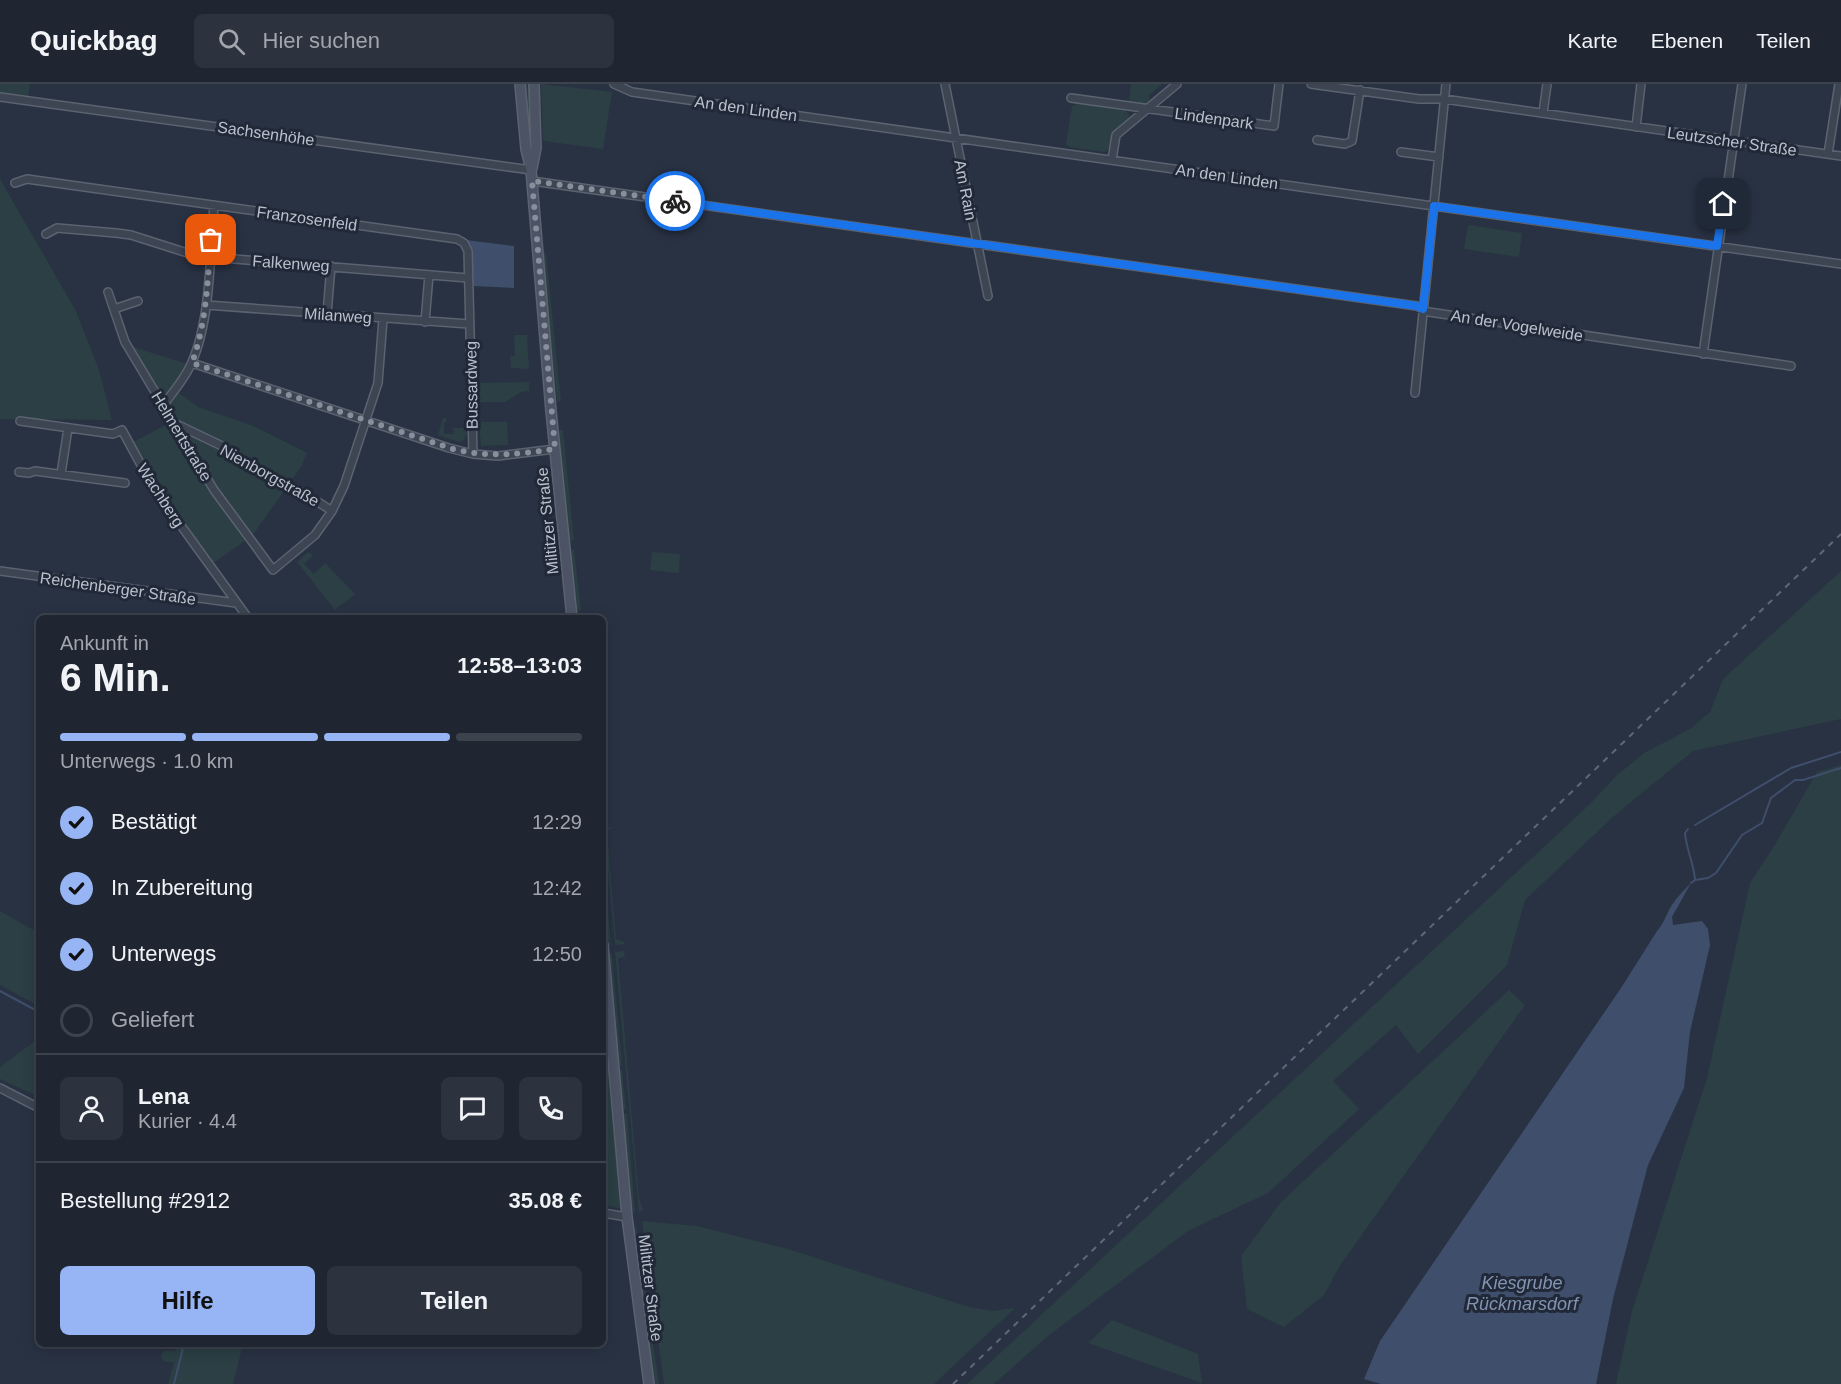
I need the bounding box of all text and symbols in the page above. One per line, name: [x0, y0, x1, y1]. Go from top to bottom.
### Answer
search box: [194, 14, 614, 68]
text: Quickbag: [30, 25, 158, 56]
icon: search: [215, 25, 248, 58]
text: Hier suchen: [263, 28, 380, 53]
text: Karte: [1568, 29, 1618, 52]
text: Ebenen: [1651, 29, 1723, 52]
text: Teilen: [1756, 29, 1811, 52]
street label: An den Linden: [694, 93, 798, 124]
street label: Lindenpark: [1174, 105, 1255, 133]
street label: Sachsenhöhe: [216, 118, 316, 149]
street label: Leutzscher Straße: [1666, 124, 1798, 159]
street label: Am Rain: [951, 158, 980, 222]
street label: An den Linden: [1175, 161, 1279, 192]
courier: [645, 171, 705, 231]
pin: [1697, 178, 1748, 229]
icon: bike: [659, 185, 692, 218]
icon: home: [1706, 187, 1739, 220]
street label: Franzosenfeld: [256, 203, 358, 234]
pin: [185, 214, 236, 265]
icon: bag: [194, 223, 227, 256]
street label: Falkenweg: [252, 252, 330, 275]
street label: Milanweg: [304, 305, 372, 326]
street label: An der Vogelweide: [1450, 307, 1584, 344]
street label: Bussardweg: [462, 341, 481, 429]
street label: Helmertstraße: [148, 388, 215, 484]
street label: Nienborgstraße: [217, 441, 322, 510]
street label: Wachberg: [134, 460, 187, 530]
street label: Miltitzer Straße: [533, 466, 562, 575]
street label: Reichenberger Straße: [39, 569, 197, 608]
text: Ankunft in: [60, 632, 149, 654]
text: 12:58–13:03: [457, 653, 582, 678]
text: 6 Min.: [60, 656, 171, 699]
text: Unterwegs · 1.0 km: [60, 750, 233, 772]
icon: check: [60, 806, 93, 839]
text: Bestätigt: [111, 809, 197, 834]
text: 12:29: [532, 811, 582, 833]
icon: check: [60, 872, 93, 905]
text: In Zubereitung: [111, 875, 253, 900]
text: 12:42: [532, 877, 582, 899]
icon: check: [60, 938, 93, 971]
text: Unterwegs: [111, 941, 216, 966]
text: 12:50: [532, 943, 582, 965]
text: Geliefert: [111, 1007, 194, 1032]
button: person: [60, 1077, 123, 1140]
button: chat: [441, 1077, 504, 1140]
button: phone: [519, 1077, 582, 1140]
text: Lena: [138, 1084, 189, 1109]
text: Kurier · 4.4: [138, 1110, 237, 1132]
text: Bestellung #2912: [60, 1188, 230, 1213]
text: 35.08 €: [509, 1188, 582, 1213]
street label: Miltitzer Straße: [636, 1234, 666, 1343]
button: Hilfe: [60, 1266, 315, 1335]
button: Teilen: [327, 1266, 582, 1335]
water label: Kiesgrube Rückmarsdorf: [1466, 1273, 1580, 1314]

